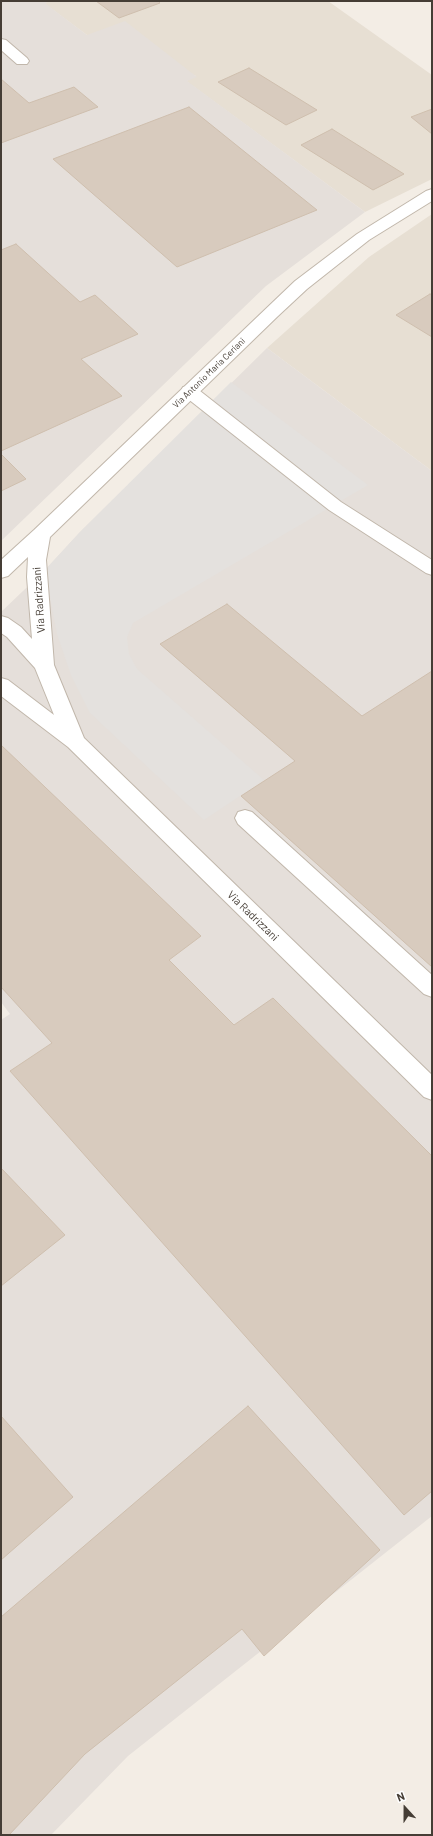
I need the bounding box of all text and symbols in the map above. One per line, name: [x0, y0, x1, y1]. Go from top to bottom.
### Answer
street label: Via Antonio Maria Ceriani: [170, 336, 248, 410]
street label: Via Radrizzani: [30, 566, 48, 634]
street label: Via Radrizzani: [225, 888, 281, 944]
north arrow: [385, 1788, 425, 1828]
text: N: [395, 1789, 406, 1804]

